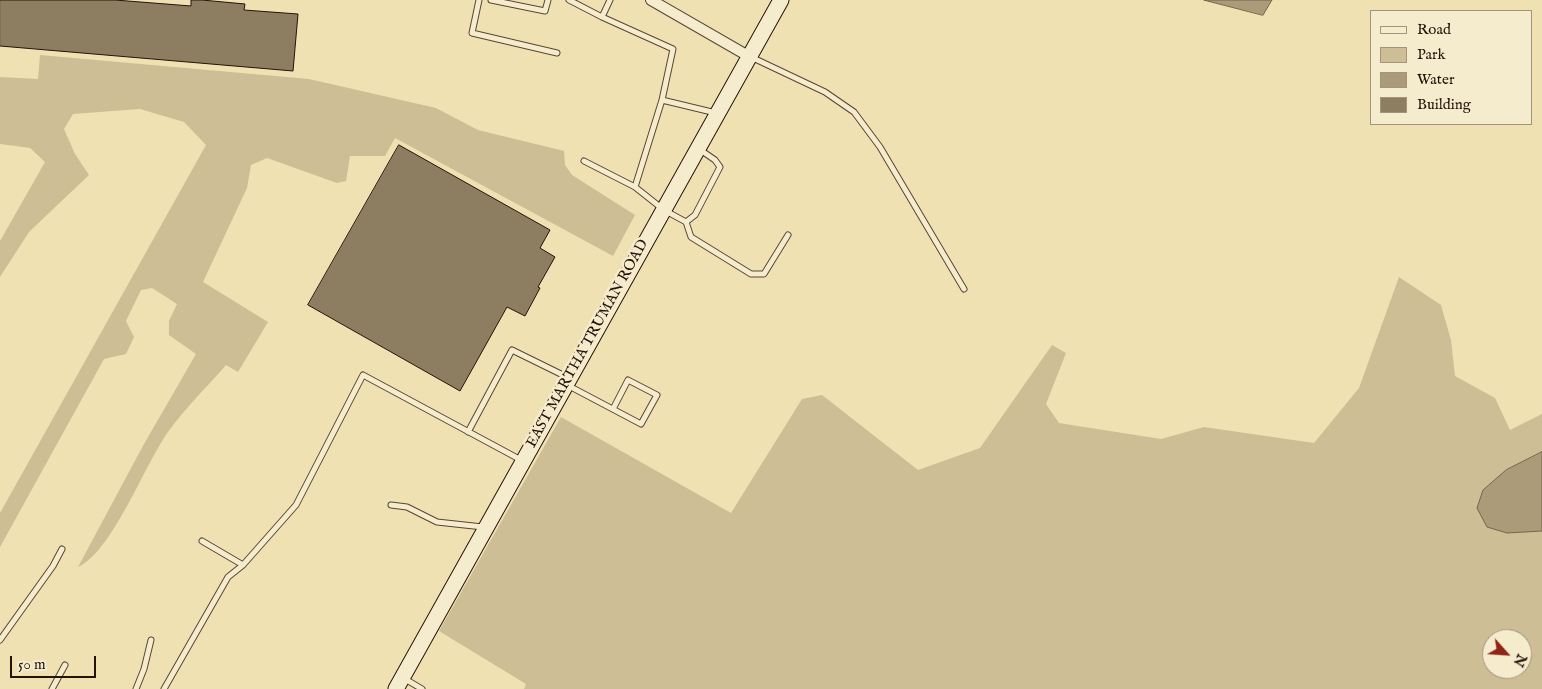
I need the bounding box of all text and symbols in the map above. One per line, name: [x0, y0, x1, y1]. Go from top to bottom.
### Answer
legend: [1370, 10, 1532, 125]
text: Road: [1417, 20, 1451, 39]
text: Park: [1417, 45, 1446, 64]
text: Water: [1417, 70, 1454, 89]
text: Building: [1417, 95, 1471, 114]
street label: EAST MARTHA TRUMAN ROAD: [523, 237, 653, 451]
north arrow: [1482, 629, 1532, 679]
scale bar: [12, 646, 99, 678]
text: N: [1509, 651, 1530, 670]
text: 50 m: [18, 655, 46, 674]

